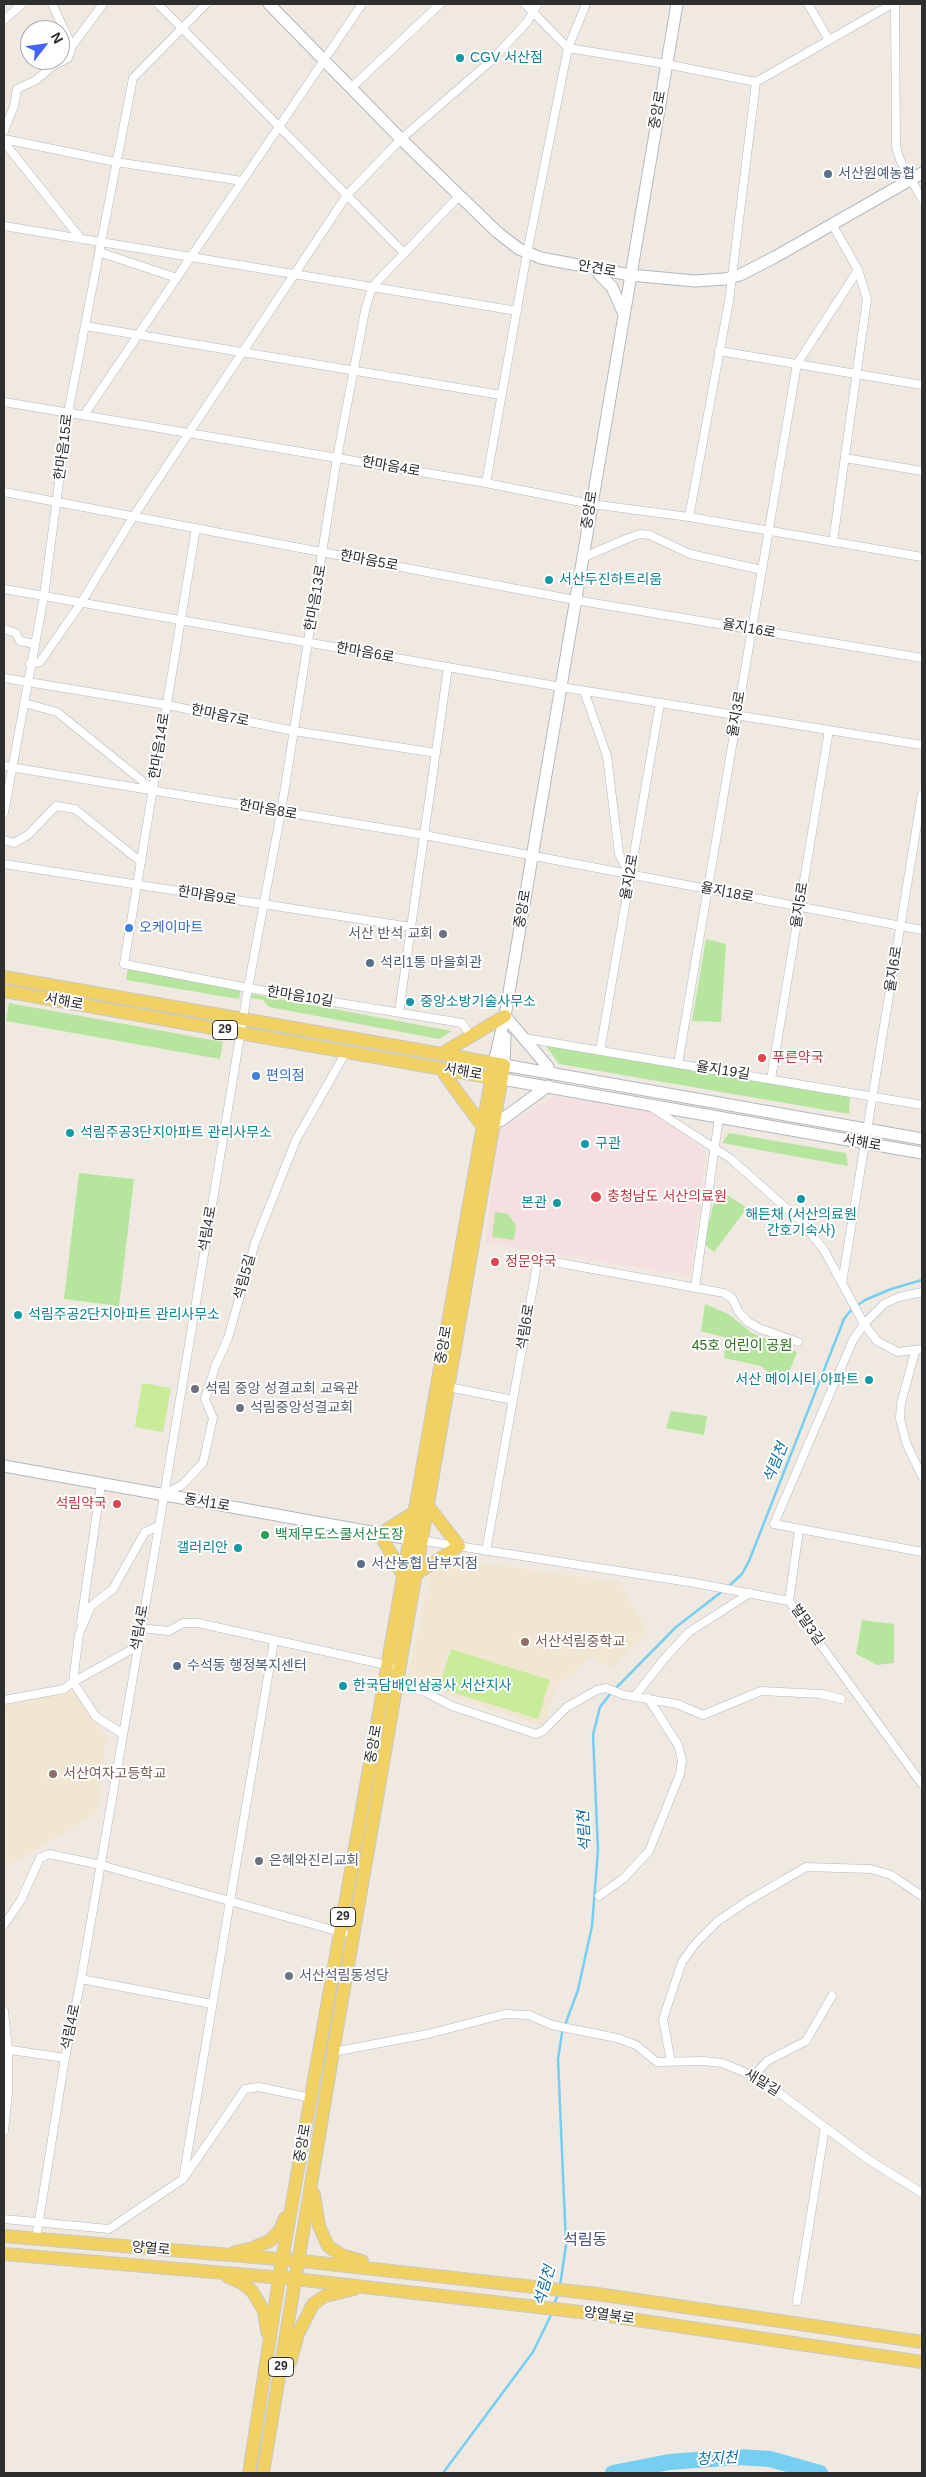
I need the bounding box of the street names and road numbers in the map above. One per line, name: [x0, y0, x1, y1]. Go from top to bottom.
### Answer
street label: 중앙로: [646, 90, 670, 130]
street label: 안견로: [577, 257, 617, 281]
street label: 한마음15로: [52, 413, 76, 481]
street label: 한마음4로: [360, 454, 422, 480]
street label: 중앙로: [579, 490, 601, 530]
street label: 한마음5로: [338, 547, 400, 575]
street label: 한마음13로: [302, 564, 330, 632]
street label: 율지16로: [721, 616, 777, 642]
street label: 한마음6로: [334, 640, 396, 666]
street label: 율지3로: [725, 690, 749, 738]
street label: 한마음7로: [189, 702, 251, 730]
street label: 한마음14로: [146, 712, 174, 780]
street label: 한마음8로: [237, 797, 299, 823]
street label: 율지2로: [618, 853, 642, 901]
street label: 율지18로: [699, 880, 755, 906]
street label: 율지5로: [788, 881, 812, 929]
street label: 한마음9로: [176, 883, 238, 909]
street label: 중앙로: [511, 889, 535, 929]
street label: 율지6로: [882, 945, 906, 993]
street label: 한마음10길: [266, 983, 334, 1011]
street label: 서해로: [44, 990, 84, 1014]
road number: 29: [212, 1020, 238, 1040]
street label: 율지19길: [695, 1058, 751, 1084]
street label: 서해로: [443, 1060, 483, 1084]
street label: 서해로: [842, 1131, 882, 1155]
street label: 석림4로: [196, 1205, 220, 1253]
street label: 석림5길: [231, 1252, 259, 1302]
street label: 석림6로: [514, 1303, 538, 1351]
street label: 중앙로: [432, 1325, 456, 1365]
street label: 동서1로: [183, 1491, 231, 1515]
street label: 벌말3길: [787, 1601, 827, 1649]
street label: 석림4로: [128, 1604, 152, 1652]
street label: 중앙로: [362, 1724, 386, 1764]
road number: 29: [330, 1908, 356, 1926]
street label: 석림4로: [58, 2003, 84, 2051]
street label: 새말길: [741, 2066, 783, 2100]
street label: 중앙로: [291, 2123, 315, 2163]
street label: 양열로: [131, 2239, 171, 2259]
street label: 양열북로: [582, 2304, 636, 2328]
road number: 29: [268, 2358, 294, 2376]

